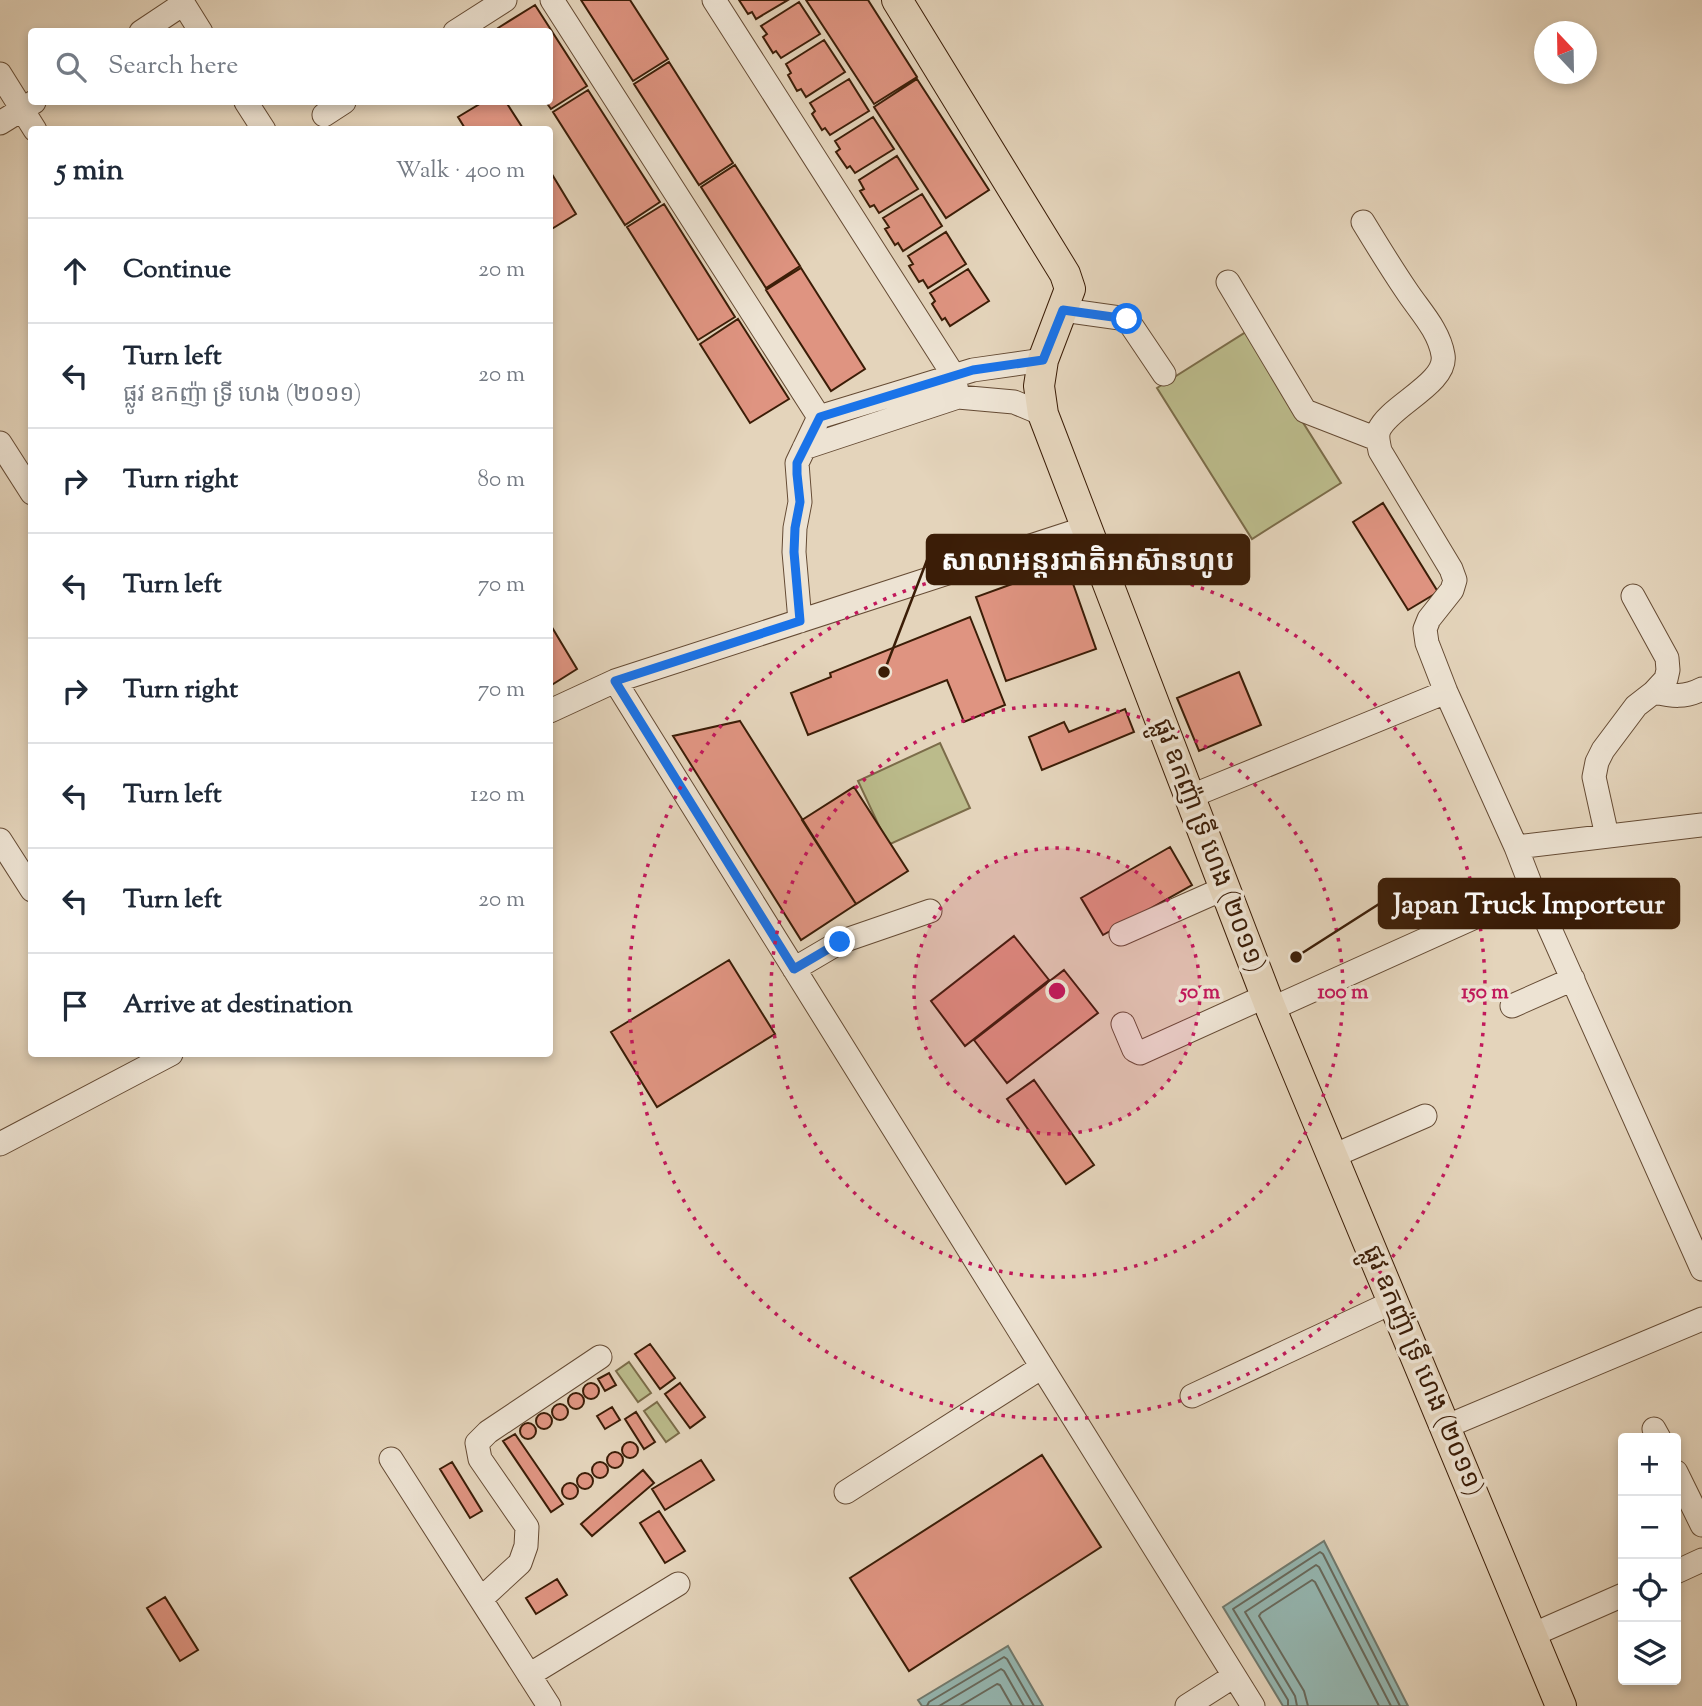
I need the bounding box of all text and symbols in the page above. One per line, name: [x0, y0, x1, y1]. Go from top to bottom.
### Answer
north arrow: [1534, 21, 1597, 84]
search box: [28, 28, 553, 105]
icon: search: [52, 48, 90, 86]
text: Search here: [108, 48, 238, 85]
text: 5 min: [56, 150, 124, 193]
text: Walk · 400 m: [396, 155, 525, 188]
icon: ahead: [56, 252, 94, 290]
text: Continue: [123, 252, 231, 289]
text: 20 m: [478, 254, 525, 287]
route start: [1111, 303, 1142, 334]
text: Turn left: [123, 339, 222, 376]
icon: left: [56, 357, 94, 395]
text: 20 m: [478, 359, 525, 392]
text: ផ្លូវ ឧកញ៉ា ទ្រី ហេង (២០១១): [123, 379, 362, 412]
icon: right: [56, 462, 94, 500]
text: Turn right: [123, 462, 238, 499]
text: 80 m: [477, 464, 525, 497]
callout: សាលាអន្ដរជាតិអាស៊ានហូប: [927, 535, 1249, 584]
text: សាលាអន្ដរជាតិអាស៊ានហូប: [941, 543, 1235, 583]
icon: left: [56, 567, 94, 605]
text: Turn left: [123, 567, 222, 604]
text: 70 m: [478, 569, 525, 602]
icon: right: [56, 672, 94, 710]
text: Turn right: [123, 672, 238, 709]
text: 70 m: [478, 674, 525, 707]
street label: ផ្លូវ ឧកញ៉ា ទ្រី ហេង (២០១១): [1140, 714, 1274, 979]
icon: left: [56, 777, 94, 815]
text: Turn left: [123, 777, 222, 814]
text: 120 m: [470, 779, 525, 812]
callout: Japan Truck Importeur: [1379, 879, 1679, 928]
icon: left: [56, 882, 94, 920]
text: Turn left: [123, 882, 222, 919]
text: 20 m: [478, 884, 525, 917]
text: Japan Truck Importeur: [1391, 886, 1665, 926]
route end: [824, 926, 855, 957]
text: 50 m: [1178, 978, 1221, 1008]
text: 100 m: [1318, 978, 1369, 1008]
text: 150 m: [1461, 978, 1509, 1008]
centre of rings: [1045, 979, 1069, 1003]
icon: arrive: [56, 987, 94, 1025]
text: Arrive at destination: [123, 987, 353, 1024]
street label: ផ្លូវ ឧកញ៉ា ទ្រី ហេង (២០១១): [1350, 1240, 1492, 1503]
map controls: [1618, 1433, 1681, 1685]
button: +: [1618, 1433, 1681, 1496]
button: −: [1618, 1496, 1681, 1559]
button: locate: [1618, 1559, 1681, 1622]
button: layers: [1618, 1622, 1681, 1685]

